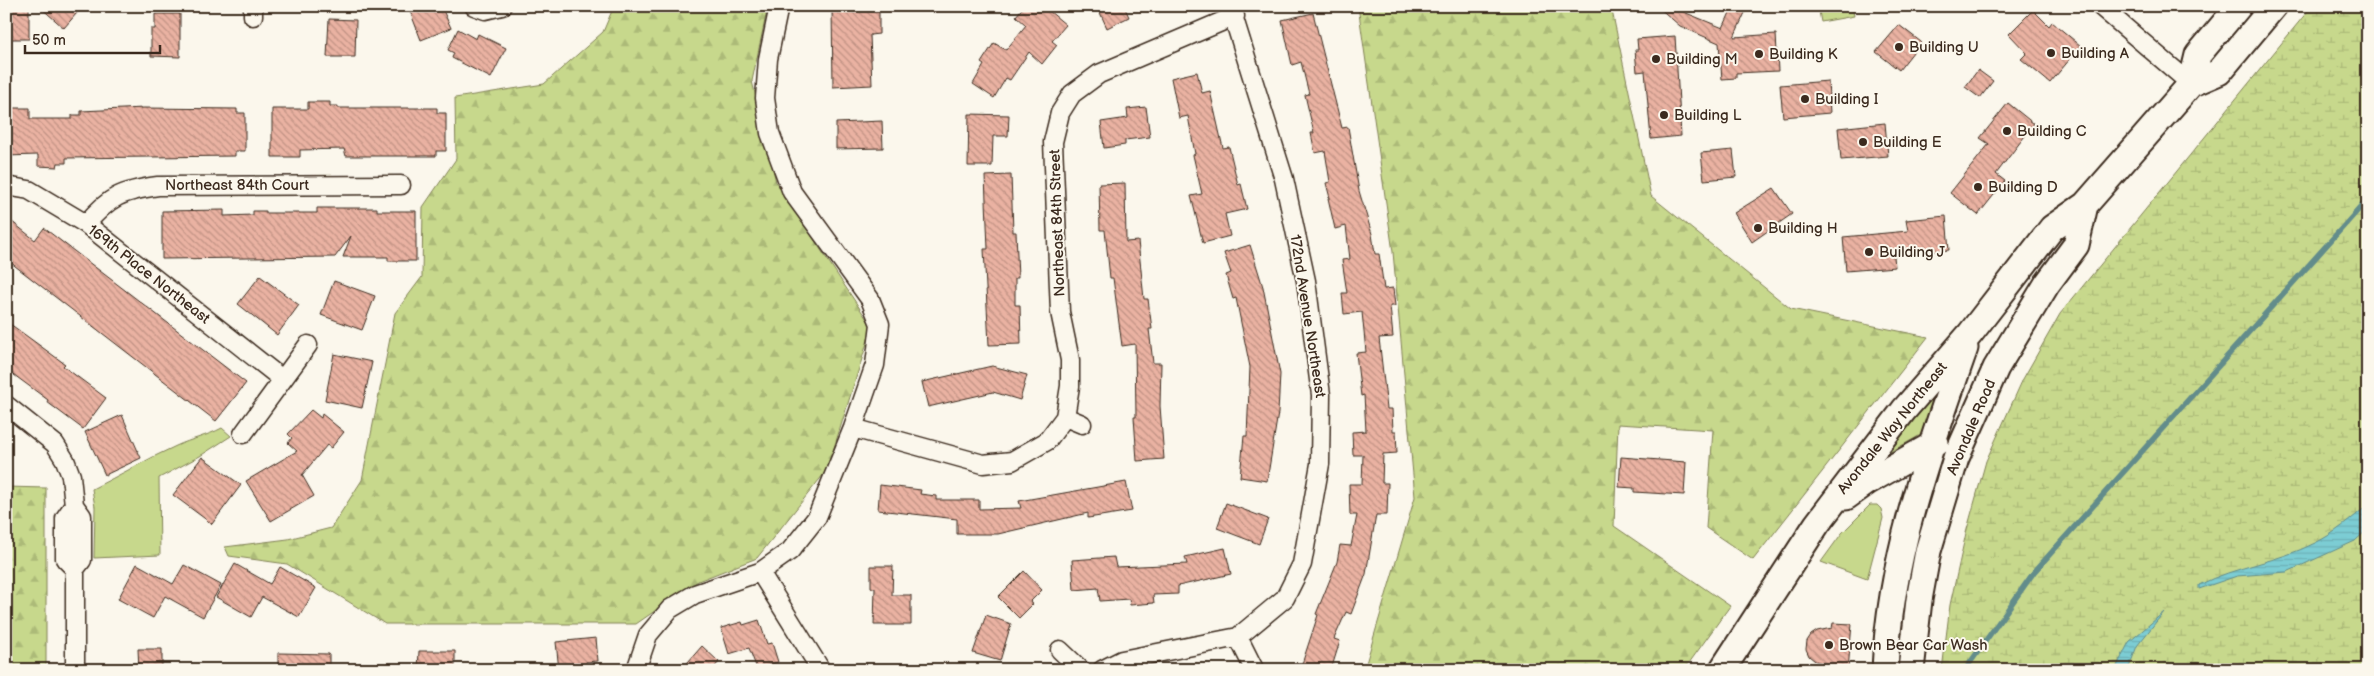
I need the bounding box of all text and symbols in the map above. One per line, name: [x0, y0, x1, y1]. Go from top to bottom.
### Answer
scale bar: [25, 22, 160, 54]
text: 50 m: [32, 31, 66, 50]
place label: Building U: [1909, 38, 1979, 57]
marker: Building U: [1893, 41, 1905, 53]
place label: Building A: [2061, 44, 2130, 63]
place label: Building K: [1769, 45, 1838, 64]
marker: Building A: [2045, 47, 2057, 59]
marker: Building K: [1753, 48, 1765, 60]
place label: Building M: [1666, 50, 1738, 69]
marker: Building M: [1650, 53, 1662, 65]
place label: Building I: [1815, 90, 1879, 109]
marker: Building I: [1799, 93, 1811, 105]
place label: Building L: [1674, 106, 1742, 125]
marker: Building L: [1658, 109, 1670, 121]
place label: Building C: [2017, 122, 2087, 141]
marker: Building C: [2001, 125, 2013, 137]
place label: Building E: [1873, 133, 1942, 152]
marker: Building E: [1857, 136, 1869, 148]
street label: Northeast 84th Street: [1045, 149, 1070, 297]
street label: Northeast 84th Court: [165, 176, 309, 195]
place label: Building D: [1988, 178, 2058, 197]
marker: Building D: [1972, 181, 1984, 193]
place label: Building H: [1768, 219, 1838, 238]
street label: 169th Place Northeast: [84, 221, 214, 328]
marker: Building H: [1752, 222, 1764, 234]
street label: 172nd Avenue Northeast: [1285, 233, 1330, 400]
place label: Building J: [1879, 243, 1946, 262]
marker: Building J: [1863, 246, 1875, 258]
street label: Avondale Way Northeast: [1833, 358, 1952, 498]
street label: Avondale Road: [1943, 376, 2000, 478]
place label: Brown Bear Car Wash: [1839, 636, 1988, 655]
marker: Brown Bear Car Wash: [1823, 639, 1835, 651]

